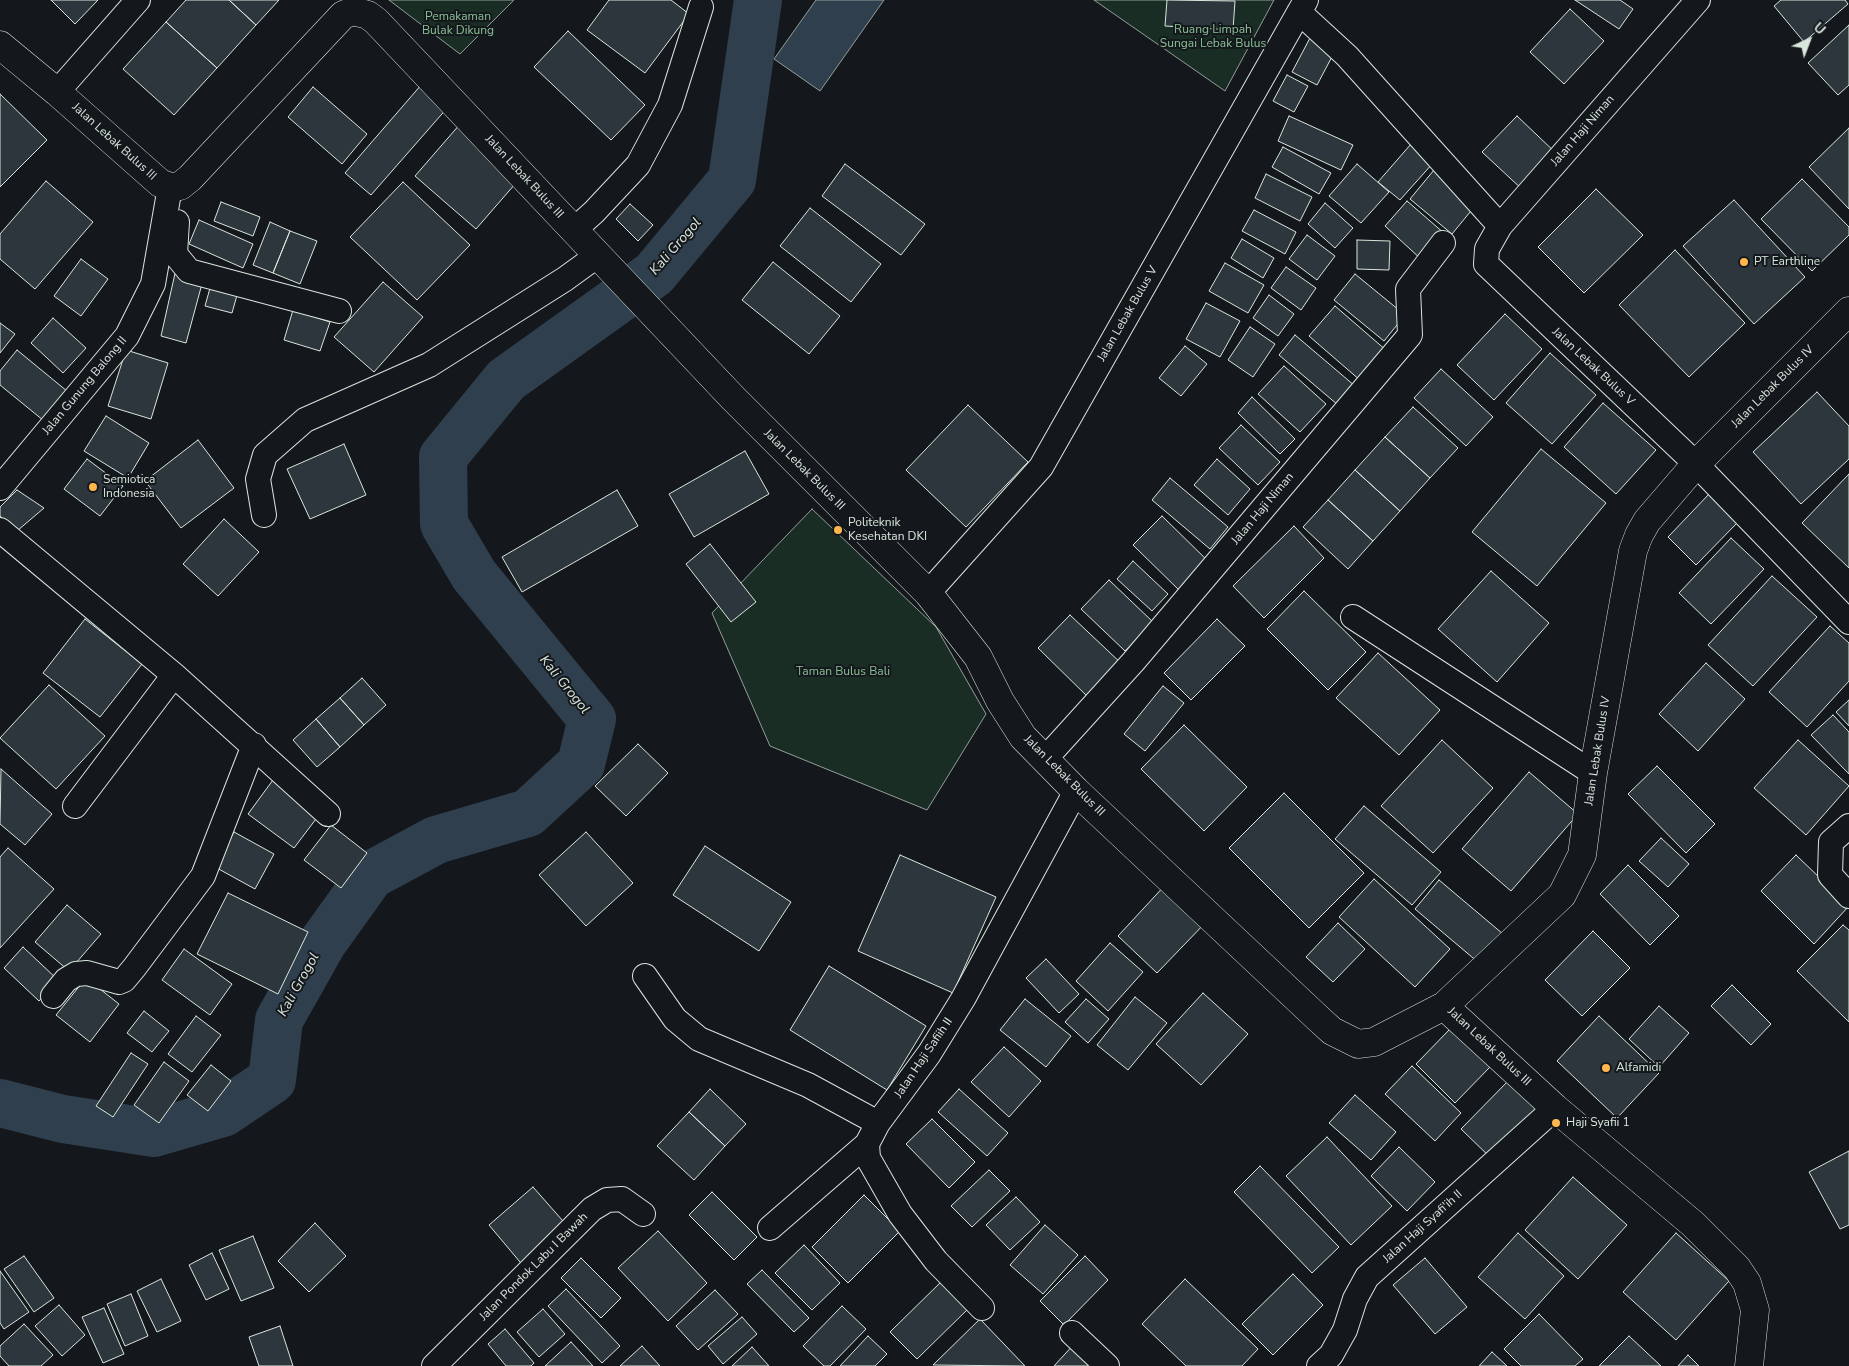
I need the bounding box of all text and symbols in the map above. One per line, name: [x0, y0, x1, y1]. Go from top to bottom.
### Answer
park label: Pemakaman Bulak Dikung: [422, 10, 494, 38]
north arrow: [1784, 15, 1834, 65]
text: U: [1809, 18, 1830, 39]
park label: Ruang Limpah Sungai Lebak Bulus: [1160, 23, 1266, 51]
street label: Jalan Haji Niman: [1548, 93, 1618, 169]
street label: Jalan Lebak Bulus III: [69, 100, 159, 184]
street label: Jalan Lebak Bulus III: [482, 132, 566, 222]
water label: Kali Grogol: [647, 215, 705, 279]
place label: PT Earthline: [1754, 255, 1820, 269]
marker: PT Earthline: [1738, 256, 1750, 268]
street label: Jalan Lebak Bulus V: [1095, 264, 1161, 364]
street label: Jalan Lebak Bulus V: [1549, 325, 1637, 409]
street label: Jalan Gunung Balong II: [40, 334, 130, 438]
street label: Jalan Lebak Bulus IV: [1729, 343, 1817, 431]
street label: Jalan Lebak Bulus III: [761, 427, 847, 513]
street label: Jalan Haji Niman: [1229, 470, 1297, 548]
place label: Semiotica Indonesia: [103, 473, 155, 501]
marker: Semiotica Indonesia: [87, 481, 99, 493]
place label: Politeknik Kesehatan DKI: [848, 516, 927, 544]
marker: Politeknik Kesehatan DKI: [832, 524, 844, 536]
water label: Kali Grogol: [535, 652, 593, 718]
park label: Taman Bulus Bali: [796, 665, 890, 679]
street label: Jalan Lebak Bulus IV: [1582, 695, 1614, 807]
street label: Jalan Lebak Bulus III: [1021, 733, 1107, 819]
water label: Kali Grogol: [275, 950, 323, 1020]
street label: Jalan Lebak Bulus III: [1444, 1005, 1534, 1089]
street label: Jalan Haji Safiih II: [892, 1015, 956, 1101]
place label: Alfamidi: [1616, 1061, 1661, 1075]
marker: Alfamidi: [1600, 1062, 1612, 1074]
place label: Haji Syafii 1: [1566, 1116, 1630, 1130]
marker: Haji Syafii 1: [1550, 1117, 1562, 1129]
street label: Jalan Haji Syafi'ih II: [1380, 1187, 1466, 1267]
street label: Jalan Pondok Labu I Bawah: [477, 1210, 591, 1324]

